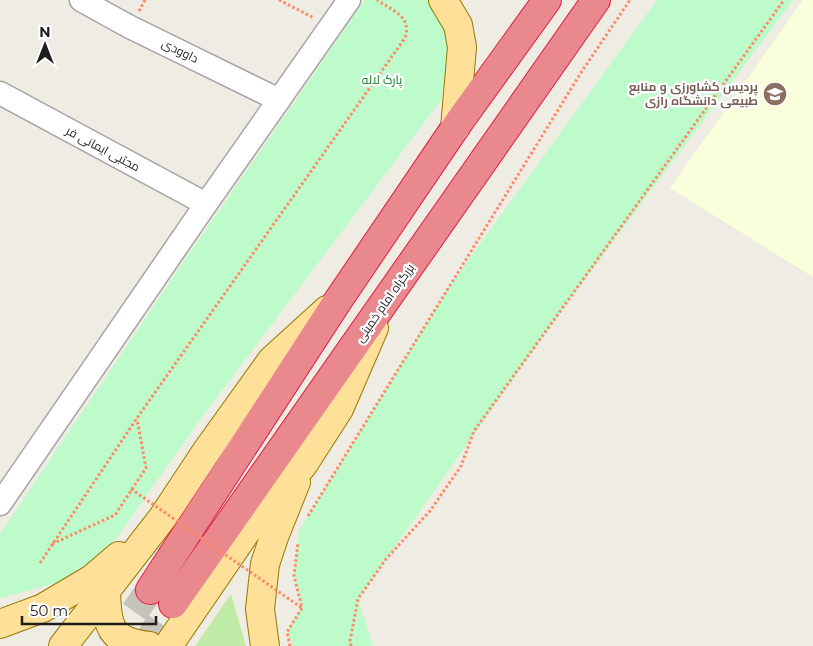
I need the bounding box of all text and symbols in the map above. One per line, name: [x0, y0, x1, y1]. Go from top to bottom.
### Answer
north arrow: [20, 20, 70, 70]
text: N: [39, 23, 51, 41]
street label: داوودی: [160, 35, 201, 66]
park label: پارک لاله: [362, 72, 403, 89]
place label: پردیس کشاورزی و منابع طبیعی دانشگاه رازی: [629, 79, 759, 109]
school or university icon: پردیس کشاورزی و منابع طبیعی دانشگاه رازی: [762, 81, 788, 107]
street label: مجتبی ایمانی فر: [63, 122, 143, 174]
street label: بزرگراه امام خمینی: [352, 260, 418, 346]
scale bar: [22, 594, 156, 626]
text: 50 m: [30, 601, 68, 620]

